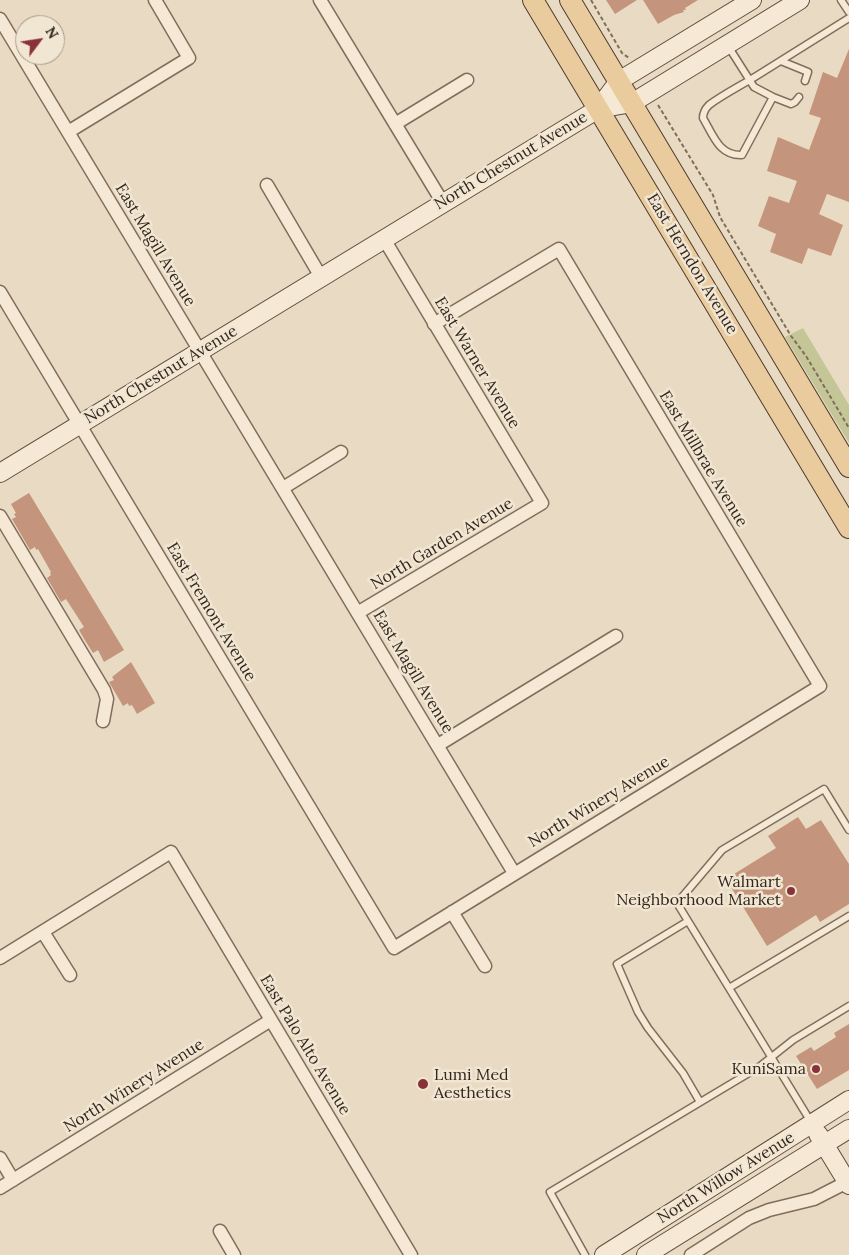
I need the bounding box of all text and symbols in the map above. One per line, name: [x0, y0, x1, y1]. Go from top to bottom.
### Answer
north arrow: [15, 15, 65, 65]
text: N: [41, 24, 62, 42]
street label: North Chestnut Avenue: [431, 108, 591, 214]
street label: East Magill Avenue: [111, 180, 199, 310]
street label: East Herndon Avenue: [642, 190, 742, 338]
street label: East Warner Avenue: [430, 294, 524, 432]
street label: North Chestnut Avenue: [81, 322, 241, 428]
street label: East Millbrae Avenue: [655, 387, 751, 531]
street label: North Garden Avenue: [368, 494, 516, 594]
street label: East Fremont Avenue: [162, 539, 260, 685]
street label: East Magill Avenue: [369, 607, 457, 737]
street label: North Winery Avenue: [525, 752, 673, 852]
place label: Walmart Neighborhood Market: [616, 872, 781, 910]
marker: Walmart Neighborhood Market: [785, 885, 797, 897]
street label: East Palo Alto Avenue: [256, 971, 354, 1119]
street label: North Winery Avenue: [61, 1035, 207, 1137]
place label: KuniSama: [732, 1059, 806, 1079]
marker: KuniSama: [810, 1063, 822, 1075]
place label: Lumi Med Aesthetics: [434, 1065, 511, 1103]
marker: Lumi Med Aesthetics: [416, 1077, 430, 1091]
street label: North Willow Avenue: [654, 1128, 798, 1228]

